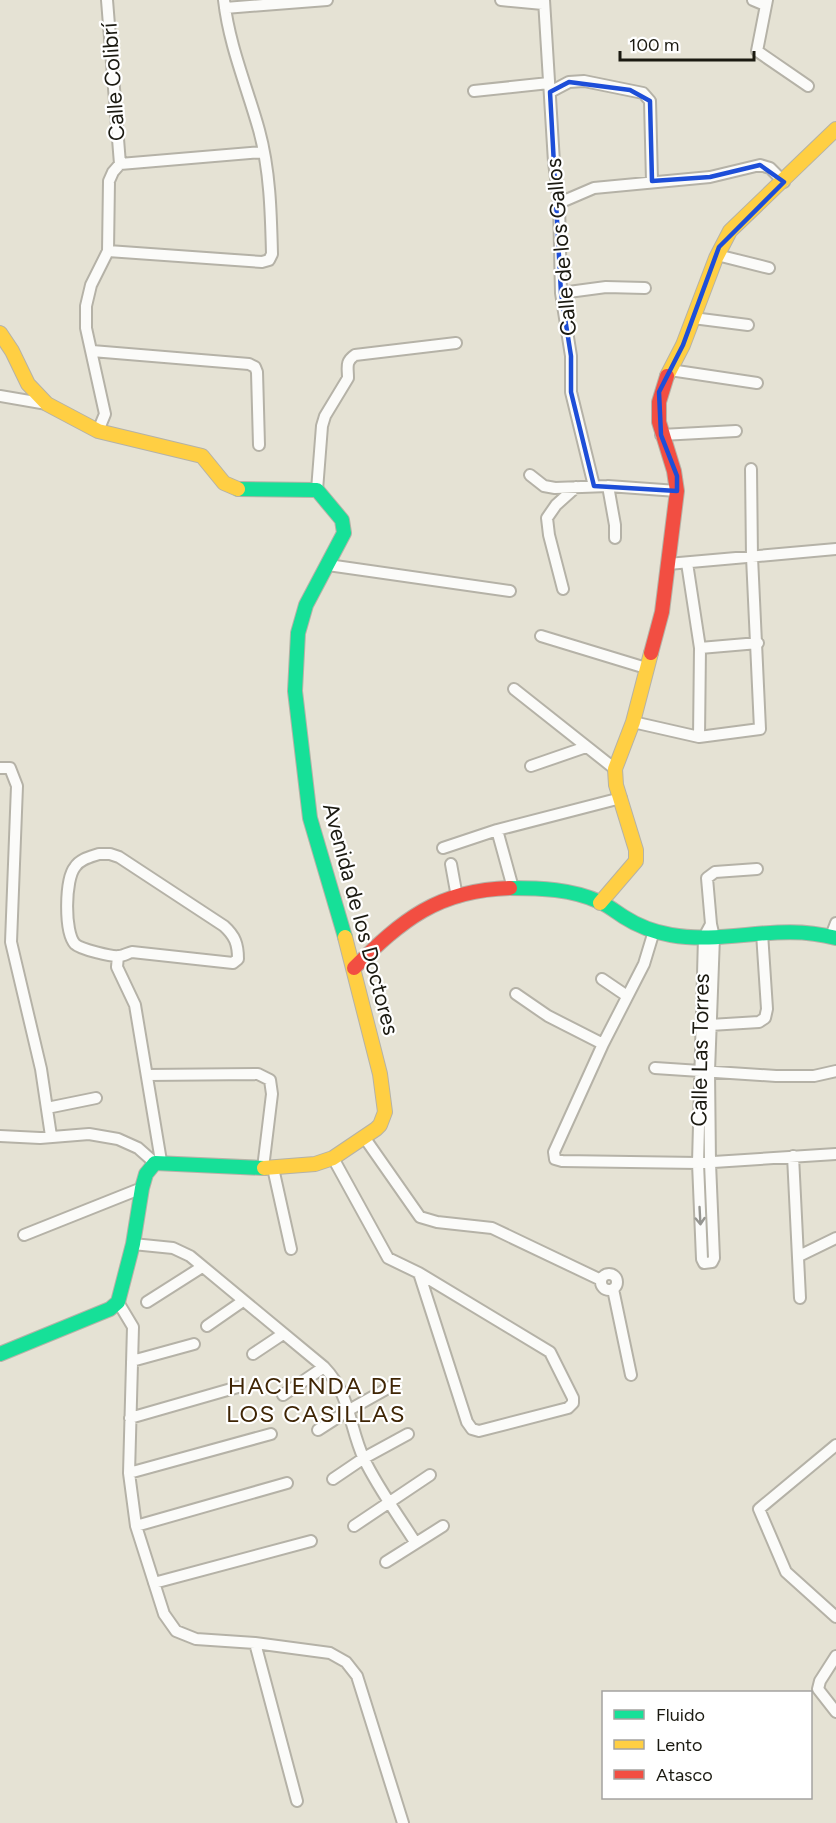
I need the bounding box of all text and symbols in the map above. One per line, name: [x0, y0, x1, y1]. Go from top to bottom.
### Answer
street label: Calle Colibrí: [95, 21, 131, 142]
scale bar: [620, 24, 754, 62]
text: 100 m: [629, 34, 679, 56]
street label: Calle de los Gallos: [540, 157, 582, 337]
street label: Avenida de los Doctores: [317, 800, 405, 1038]
street label: Calle Las Torres: [685, 973, 715, 1127]
one-way arrow: [695, 1205, 706, 1225]
district label: HACIENDA DE LOS CASILLAS: [226, 1371, 406, 1428]
legend: [602, 1691, 812, 1799]
text: Fluido: [656, 1704, 705, 1726]
text: Lento: [656, 1734, 702, 1756]
text: Atasco: [656, 1764, 713, 1786]

